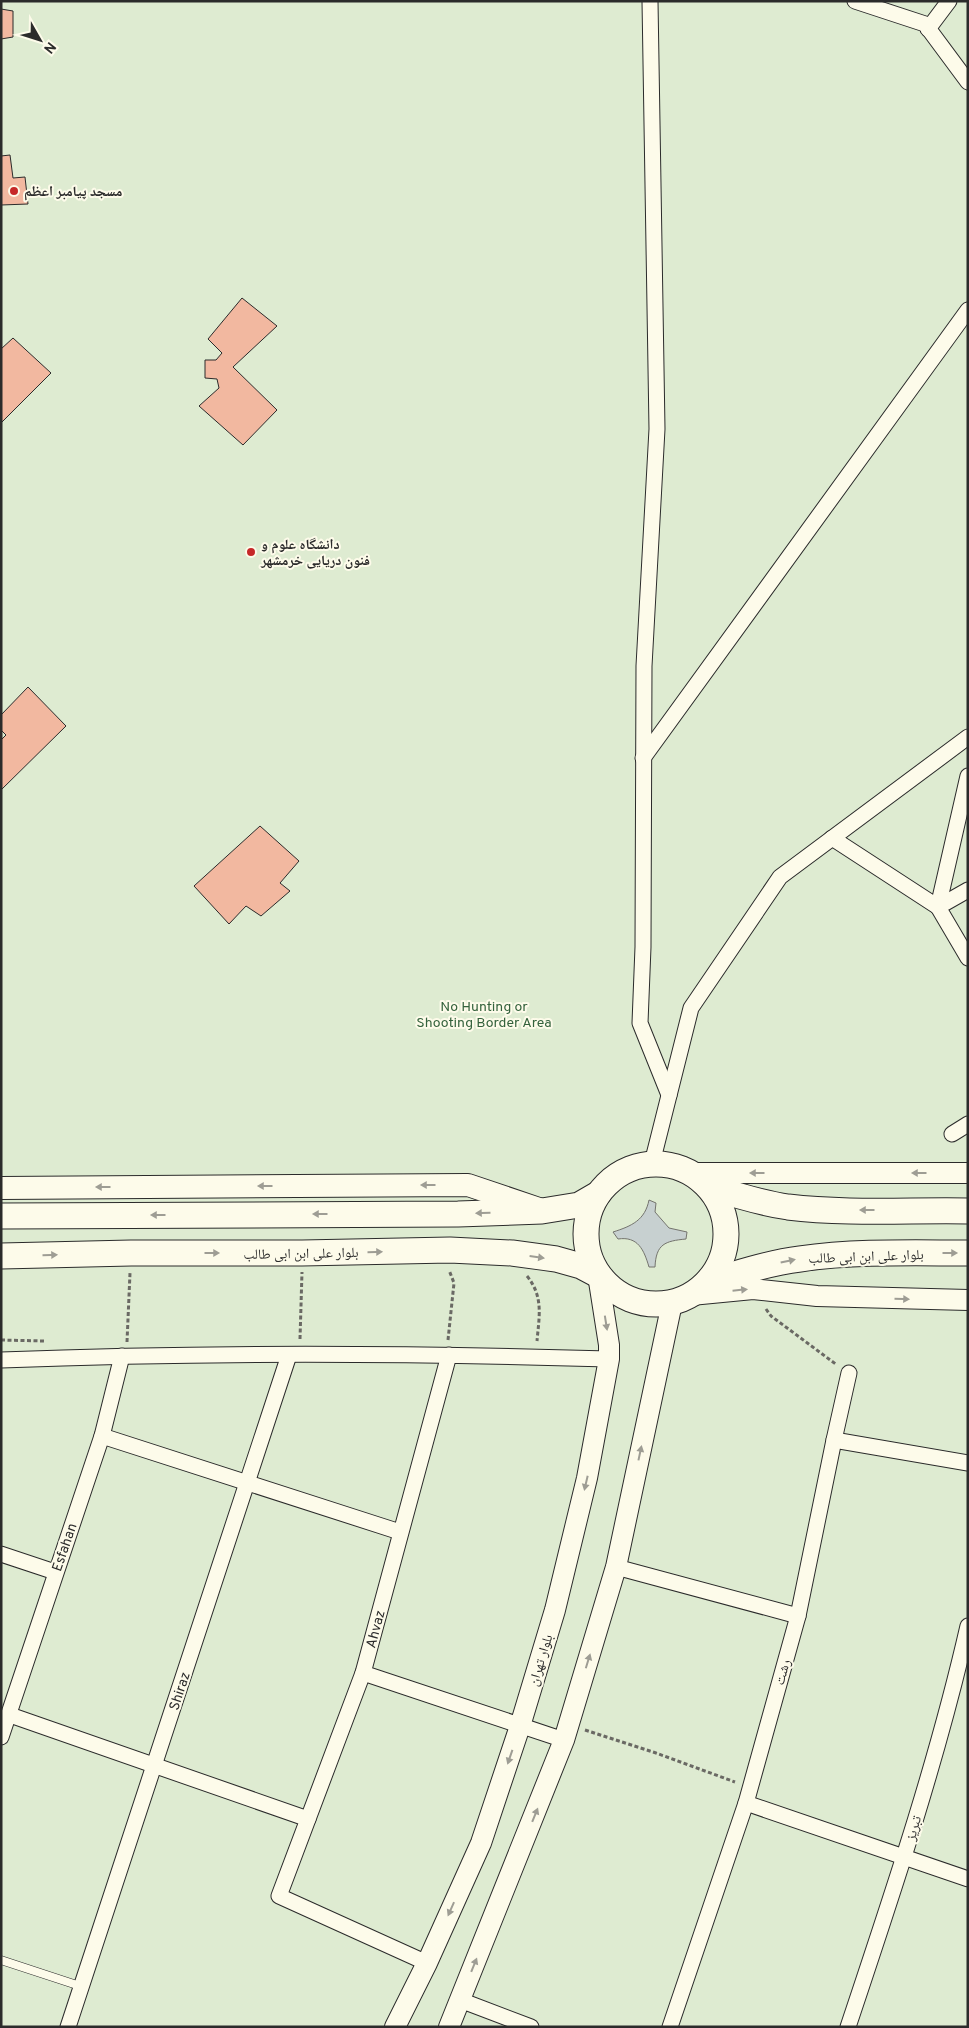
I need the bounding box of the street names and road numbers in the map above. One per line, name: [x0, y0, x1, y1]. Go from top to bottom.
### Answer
street label: بلوار علی ابن ابی طالب: [243, 1245, 359, 1264]
street label: بلوار علی ابن ابی طالب: [808, 1247, 924, 1268]
street label: Esfahan: [49, 1521, 82, 1574]
street label: Ahvaz: [363, 1609, 390, 1650]
street label: بلوار تهران: [526, 1632, 557, 1688]
street label: رشت: [772, 1658, 795, 1687]
street label: Shiraz: [166, 1670, 195, 1713]
street label: تبریز: [903, 1814, 926, 1844]

